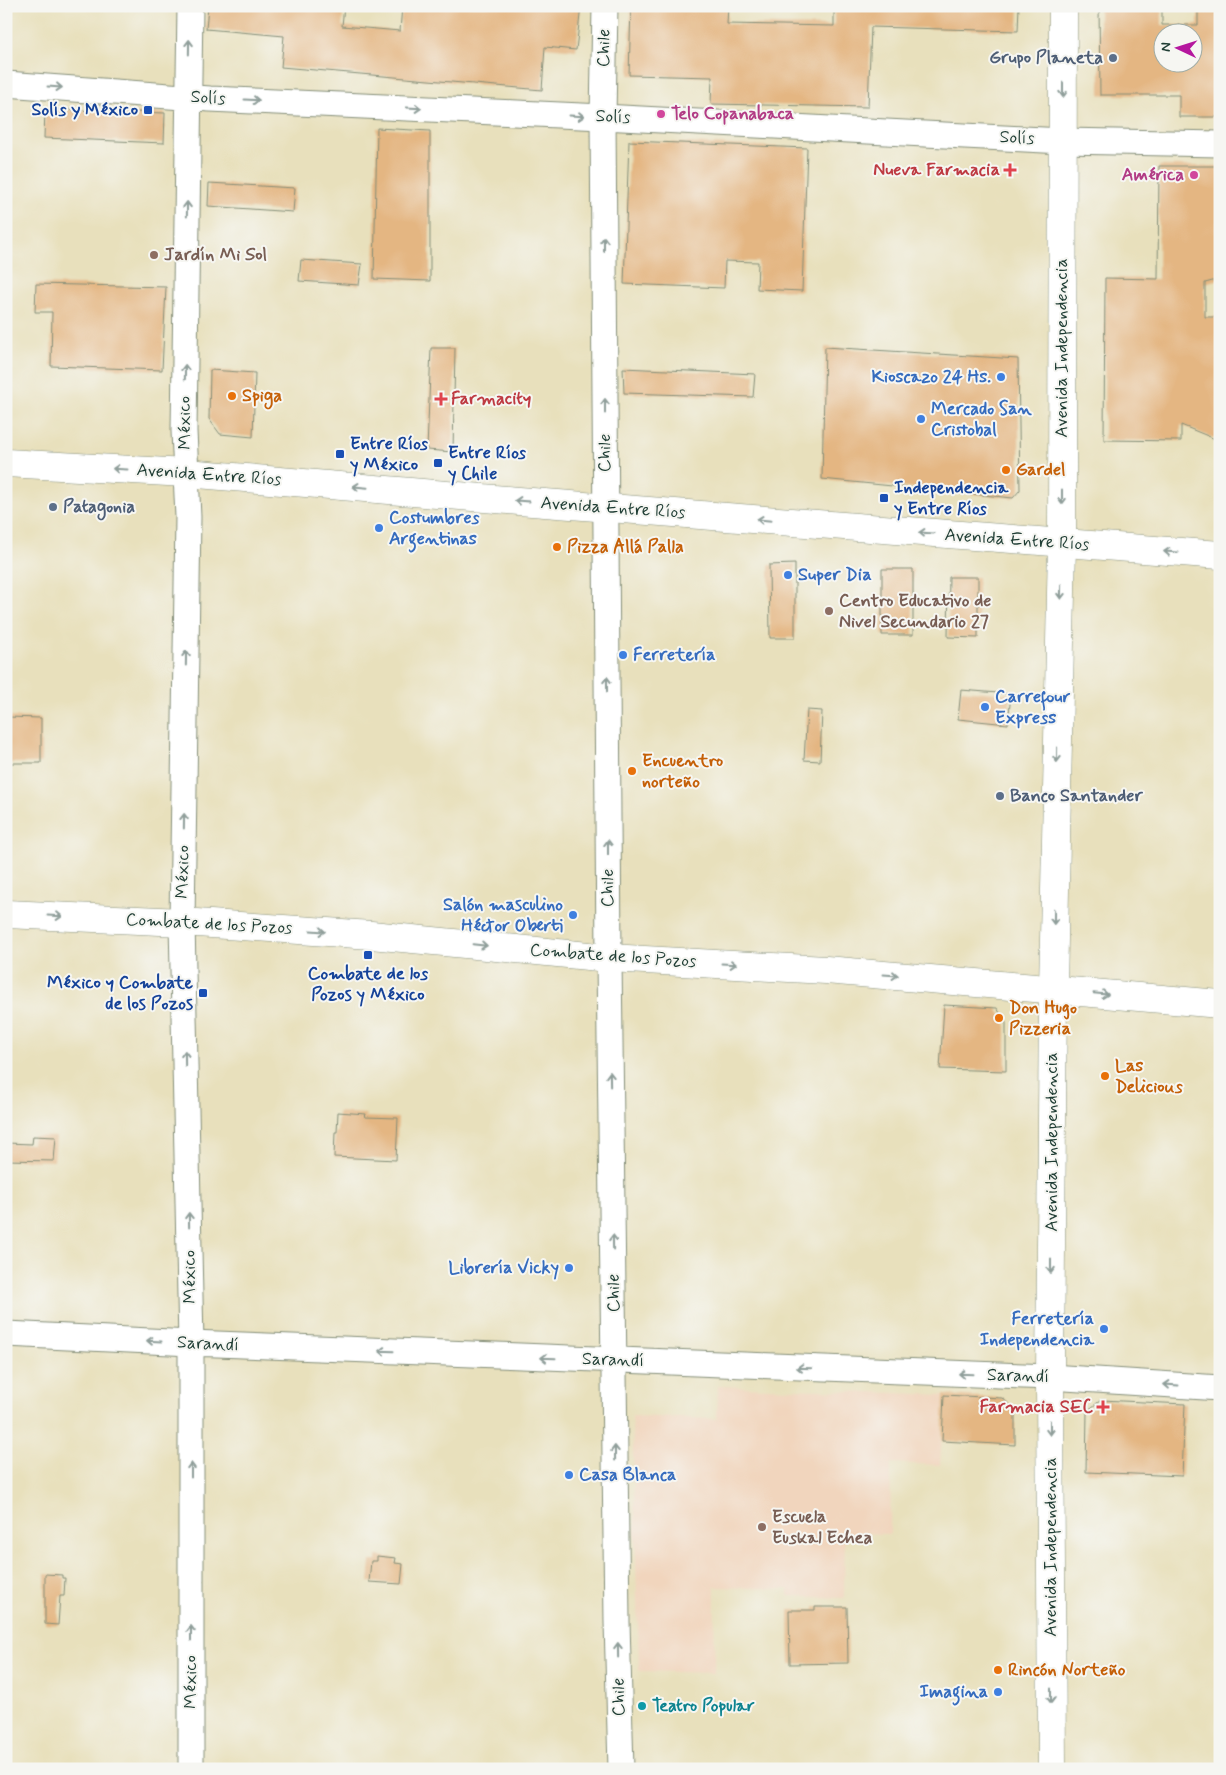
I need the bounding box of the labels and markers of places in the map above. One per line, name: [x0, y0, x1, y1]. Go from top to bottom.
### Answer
place label: Grupo Planeta: [989, 46, 1103, 70]
marker: Grupo Planeta: [1107, 52, 1119, 64]
place label: Solís y México: [32, 98, 138, 122]
place label: Telo Copanabaca: [671, 102, 794, 126]
marker: Solís y México: [142, 104, 154, 116]
marker: Telo Copanabaca: [655, 108, 667, 120]
place label: Nueva Farmacia: [873, 158, 1000, 182]
place label: América: [1122, 163, 1184, 187]
marker: Nueva Farmacia: [1004, 164, 1016, 176]
marker: América: [1188, 169, 1200, 181]
place label: Jardín Mi Sol: [164, 243, 267, 267]
marker: Jardín Mi Sol: [148, 249, 160, 261]
place label: Kioscazo 24 Hs.: [871, 365, 991, 389]
marker: Kioscazo 24 Hs.: [995, 371, 1007, 383]
place label: Spiga: [242, 384, 282, 410]
place label: Farmacity: [451, 387, 531, 411]
marker: Spiga: [226, 390, 238, 402]
marker: Farmacity: [435, 393, 447, 405]
place label: Mercado San Cristobal: [931, 397, 1032, 442]
marker: Mercado San Cristobal: [915, 413, 927, 425]
place label: Entre Ríos y México: [349, 432, 428, 477]
place label: Entre Ríos y Chile: [447, 441, 526, 486]
marker: Entre Ríos y México: [334, 448, 346, 460]
marker: Entre Ríos y Chile: [432, 457, 444, 469]
place label: Gardel: [1016, 458, 1065, 482]
marker: Gardel: [1000, 464, 1012, 476]
place label: Independencia y Entre Ríos: [893, 476, 1009, 521]
marker: Independencia y Entre Ríos: [878, 492, 890, 504]
place label: Patagonia: [63, 495, 135, 521]
marker: Patagonia: [47, 501, 59, 513]
place label: Costumbres Argentinas: [389, 506, 480, 553]
marker: Costumbres Argentinas: [373, 522, 385, 534]
place label: Pizza Allá Palla: [567, 535, 684, 559]
marker: Pizza Allá Palla: [551, 541, 563, 553]
place label: Super Dia: [798, 563, 872, 587]
marker: Super Dia: [782, 569, 794, 581]
place label: Centro Educativo de Nivel Secundario 27: [839, 589, 991, 634]
marker: Centro Educativo de Nivel Secundario 27: [823, 605, 835, 617]
place label: Ferretería: [633, 643, 716, 667]
marker: Ferretería: [617, 649, 629, 661]
place label: Carrefour Express: [995, 685, 1071, 730]
marker: Carrefour Express: [979, 701, 991, 713]
place label: Encuentro norteño: [642, 749, 724, 794]
marker: Encuentro norteño: [626, 765, 638, 777]
place label: Banco Santander: [1010, 784, 1143, 808]
marker: Banco Santander: [994, 790, 1006, 802]
place label: Salón masculino Héctor Oberti: [443, 893, 563, 938]
marker: Salón masculino Héctor Oberti: [567, 909, 579, 921]
marker: Combate de los Pozos y México: [362, 949, 374, 961]
place label: Combate de los Pozos y México: [308, 962, 428, 1007]
place label: México y Combate de los Pozos: [47, 971, 194, 1016]
marker: México y Combate de los Pozos: [197, 987, 209, 999]
place label: Don Hugo Pizzeria: [1009, 996, 1077, 1041]
marker: Don Hugo Pizzeria: [993, 1012, 1005, 1024]
place label: Las Delicious: [1115, 1054, 1183, 1099]
marker: Las Delicious: [1099, 1070, 1111, 1082]
place label: Librería Vicky: [448, 1256, 559, 1280]
marker: Librería Vicky: [563, 1262, 575, 1274]
place label: Ferretería Independencia: [980, 1307, 1095, 1352]
marker: Ferretería Independencia: [1098, 1323, 1110, 1335]
place label: Farmacia SEC: [980, 1395, 1093, 1419]
marker: Farmacia SEC: [1097, 1401, 1109, 1413]
place label: Casa Blanca: [579, 1463, 676, 1487]
marker: Casa Blanca: [563, 1469, 575, 1481]
place label: Escuela Euskal Echea: [772, 1505, 872, 1550]
marker: Escuela Euskal Echea: [756, 1521, 768, 1533]
place label: Rincón Norteño: [1008, 1658, 1126, 1682]
marker: Rincón Norteño: [992, 1664, 1004, 1676]
place label: Imagina: [919, 1680, 988, 1706]
marker: Imagina: [992, 1686, 1004, 1698]
place label: Teatro Popular: [652, 1694, 755, 1718]
marker: Teatro Popular: [636, 1700, 648, 1712]

